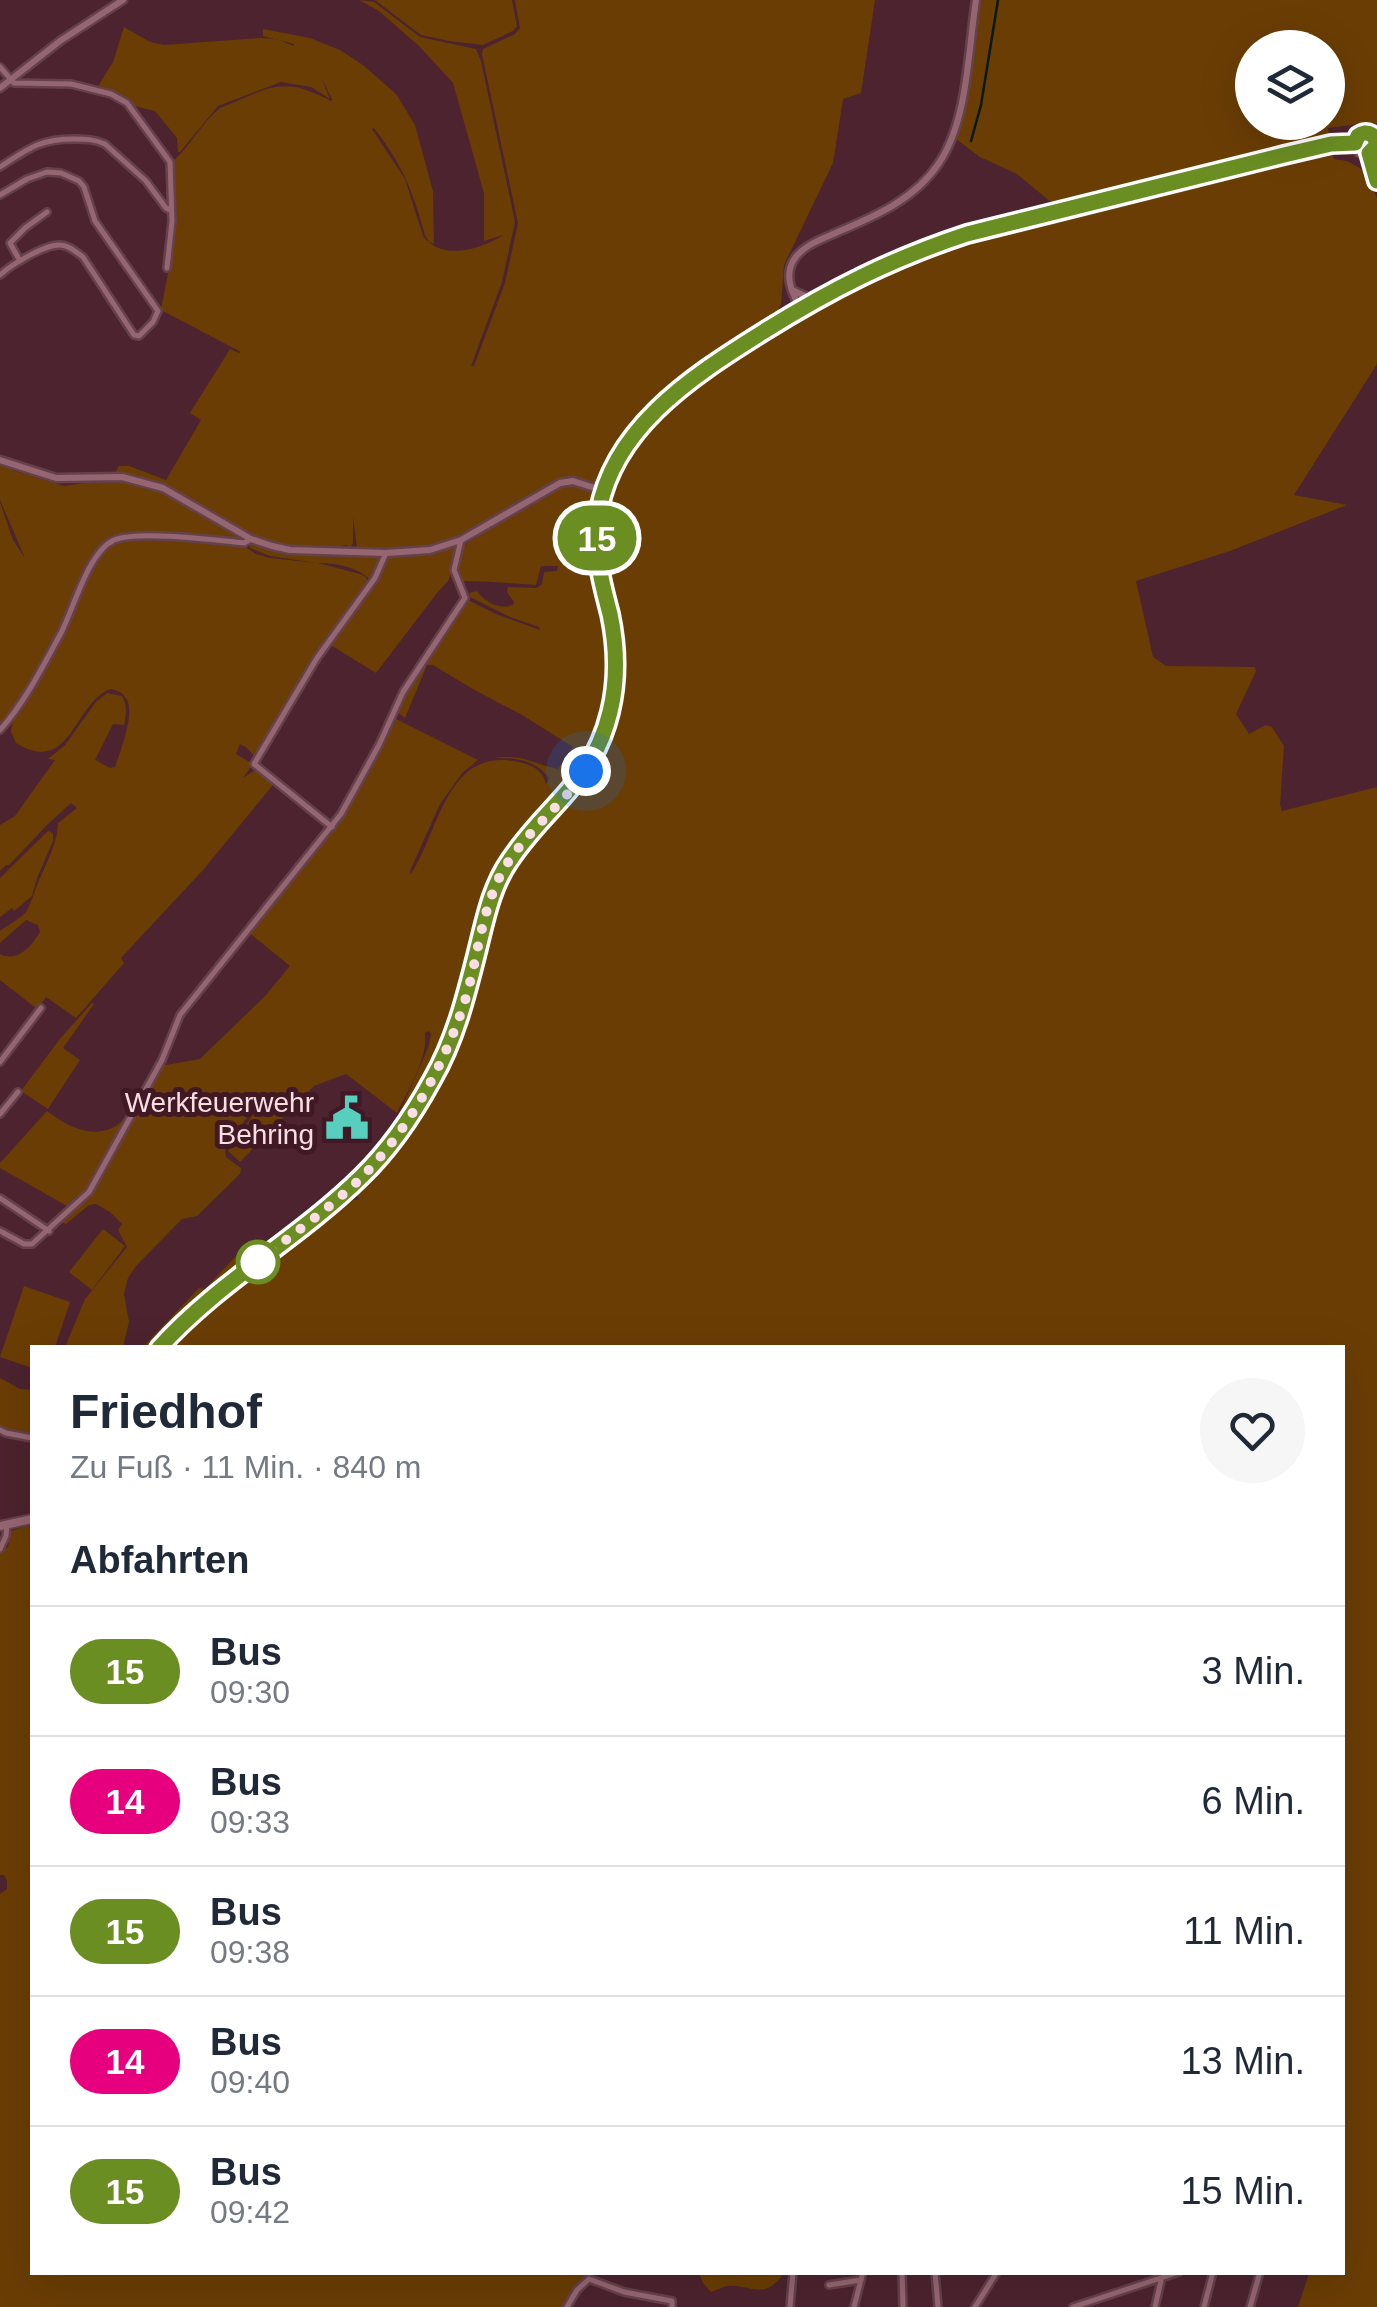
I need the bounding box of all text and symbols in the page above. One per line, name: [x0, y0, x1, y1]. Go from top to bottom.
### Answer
map controls: [1235, 30, 1345, 140]
button: layers: [1235, 30, 1345, 140]
line badge: 15: [552, 506, 642, 570]
text: 15: [578, 519, 616, 558]
your location: [561, 746, 611, 796]
place label: Werkfeuerwehr Behring: [125, 1087, 314, 1150]
public building icon: Werkfeuerwehr Behring: [323, 1094, 371, 1142]
unlabelled marker: [237, 1241, 279, 1283]
button: heart: [1200, 1378, 1305, 1483]
text: Friedhof: [70, 1385, 262, 1438]
text: Zu Fuß · 11 Min. · 840 m: [70, 1449, 422, 1485]
text: Abfahrten: [70, 1539, 249, 1581]
text: Bus: [210, 1631, 282, 1673]
text: 3 Min.: [1202, 1650, 1305, 1692]
text: 15: [106, 1652, 144, 1691]
text: 09:30: [210, 1674, 290, 1710]
text: Bus: [210, 1761, 282, 1803]
text: 6 Min.: [1202, 1780, 1305, 1822]
text: 14: [106, 1782, 144, 1821]
text: 09:33: [210, 1804, 290, 1840]
text: Bus: [210, 1891, 282, 1933]
text: 11 Min.: [1183, 1910, 1305, 1952]
text: 15: [106, 1912, 144, 1951]
text: 09:38: [210, 1934, 290, 1970]
text: Bus: [210, 2021, 282, 2063]
text: 13 Min.: [1180, 2040, 1305, 2082]
text: 14: [106, 2042, 144, 2081]
text: 09:40: [210, 2064, 290, 2100]
text: Bus: [210, 2151, 282, 2193]
text: 15 Min.: [1180, 2170, 1305, 2212]
text: 15: [106, 2172, 144, 2211]
text: 09:42: [210, 2194, 290, 2230]

